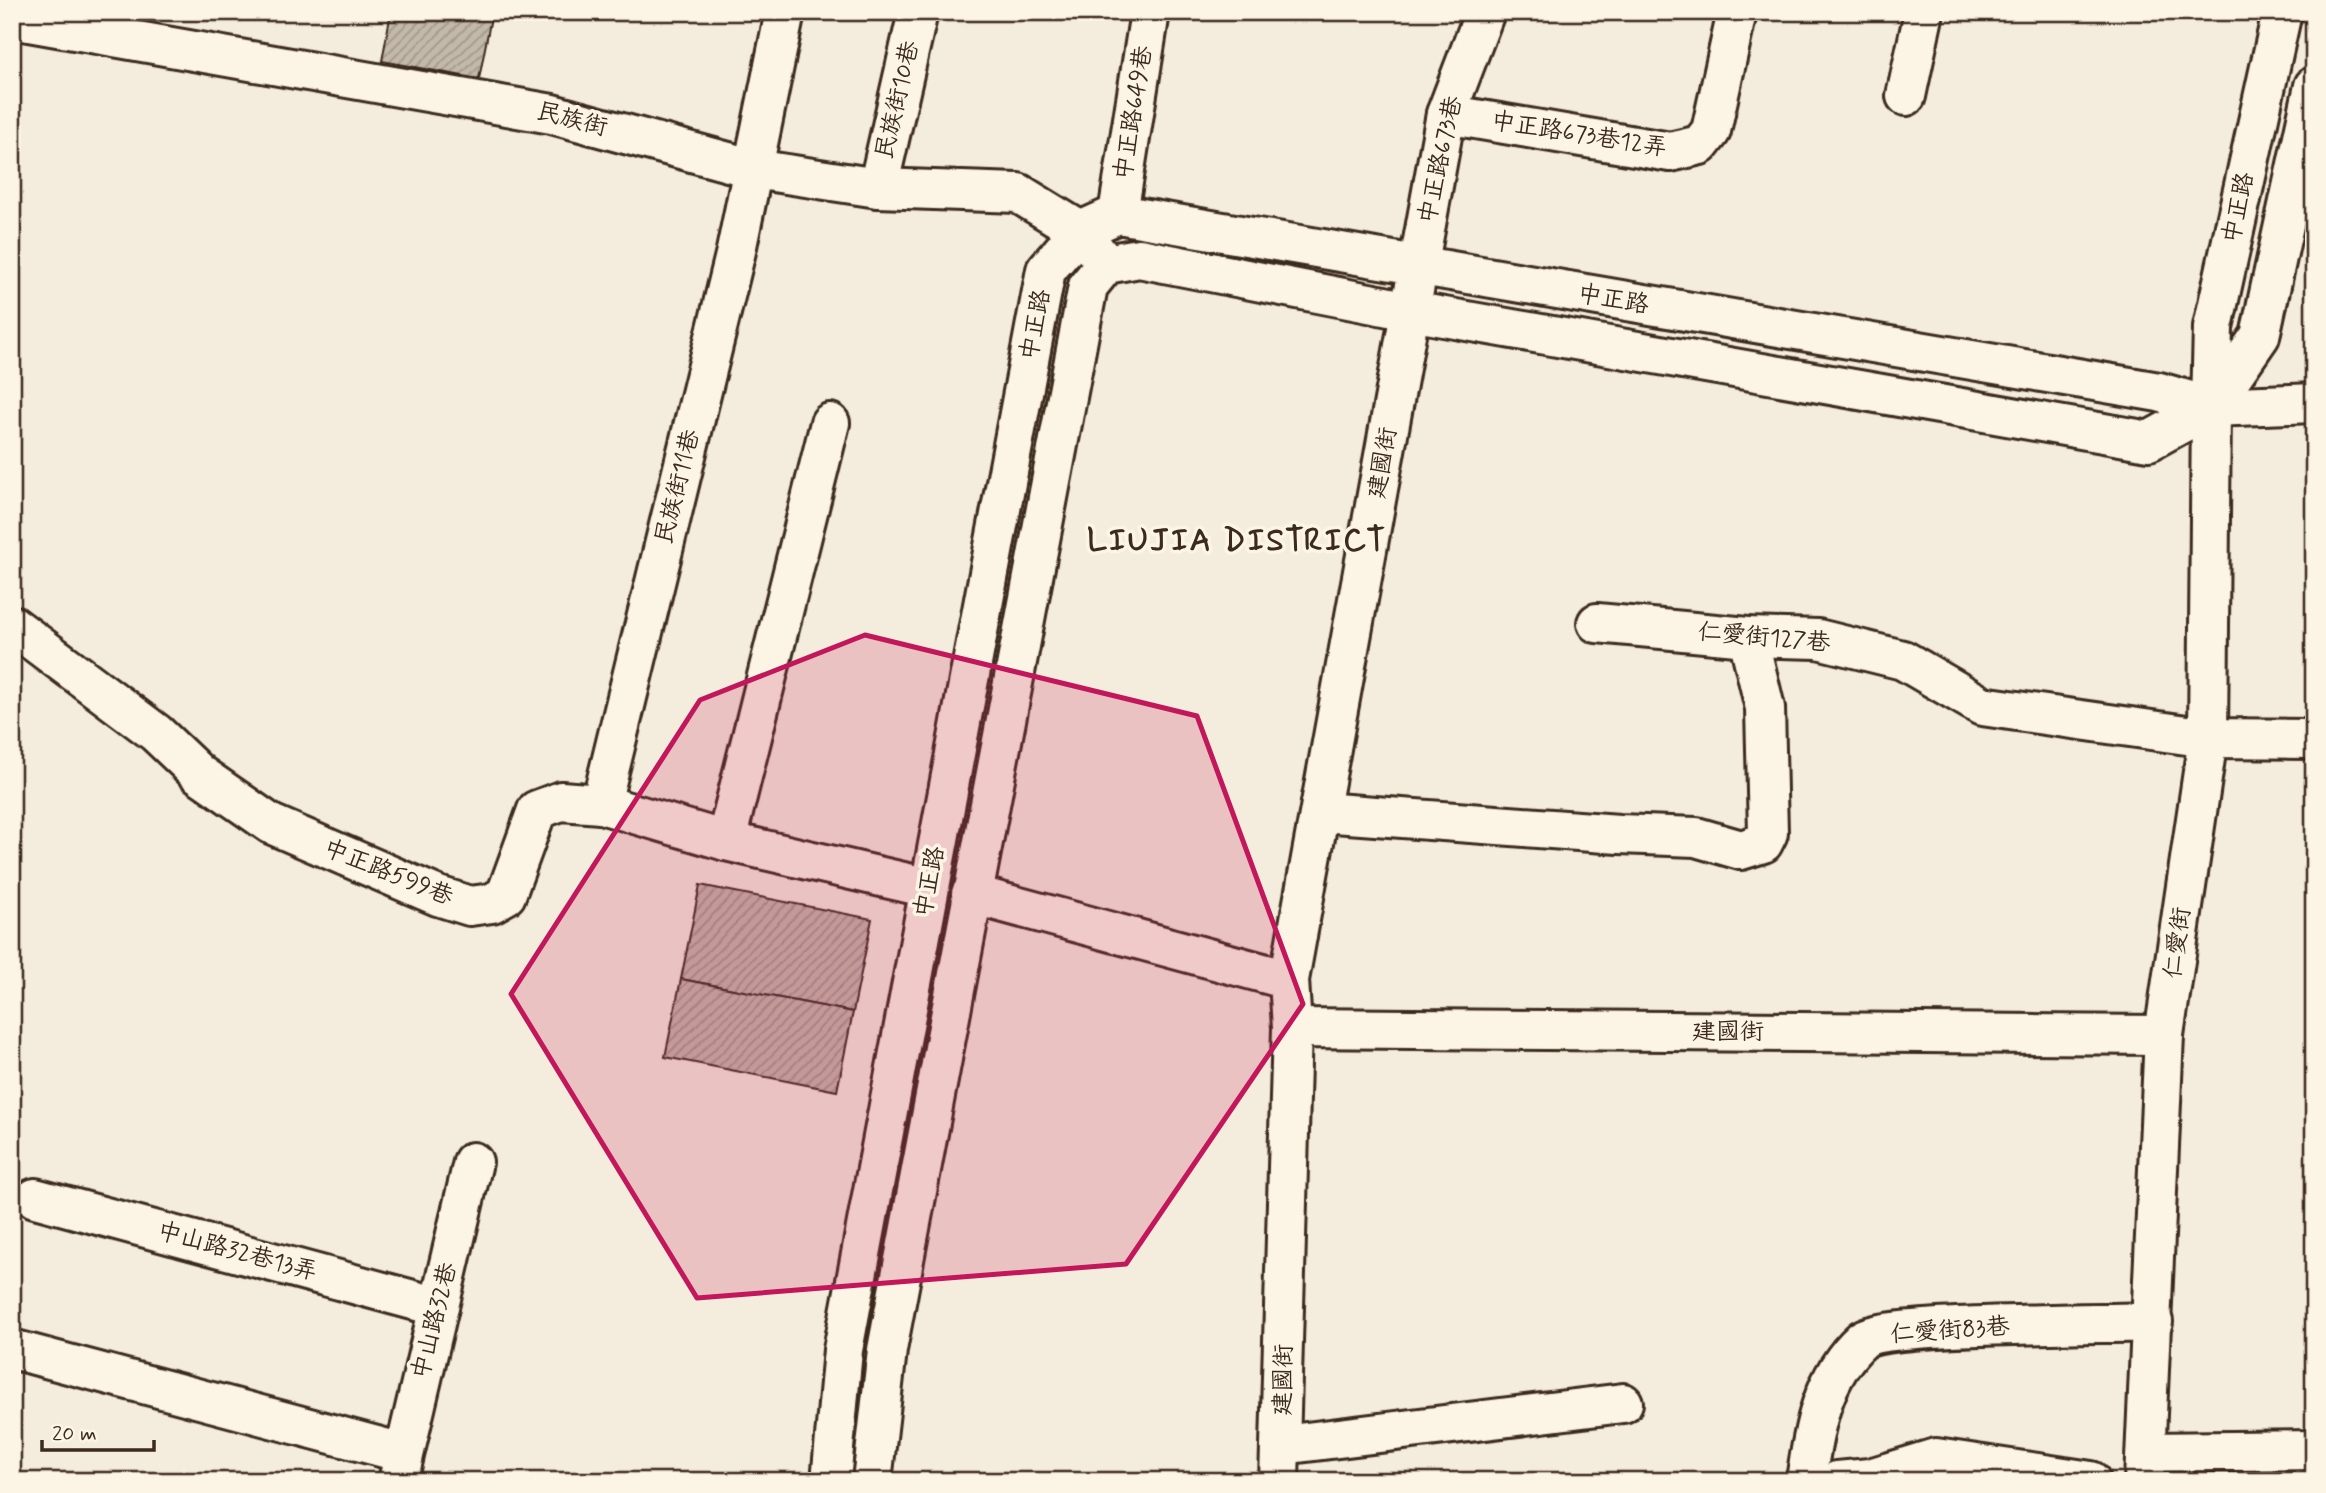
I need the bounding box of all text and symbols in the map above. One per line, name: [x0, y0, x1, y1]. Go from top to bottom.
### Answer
street label: 民族街10巷: [869, 38, 927, 162]
street label: 中正路649巷: [1108, 44, 1160, 182]
street label: 中正路673巷: [1412, 93, 1470, 227]
street label: 民族街: [533, 96, 611, 144]
street label: 中正路673巷12弄: [1489, 106, 1669, 164]
street label: 中正路: [2216, 170, 2262, 246]
street label: 中正路: [1575, 278, 1651, 322]
street label: 中正路: [1014, 287, 1058, 363]
street label: 建國街: [1361, 425, 1405, 501]
street label: 民族街11巷: [649, 426, 707, 548]
district label: LIUJIA DISTRICT: [1087, 520, 1387, 562]
street label: 仁愛街127巷: [1697, 617, 1831, 659]
street label: 中正路599巷: [319, 833, 457, 913]
street label: 中正路: [908, 844, 952, 920]
street label: 仁愛街: [2158, 905, 2198, 981]
street label: 建國街: [1692, 1017, 1764, 1048]
street label: 中山路32巷13弄: [154, 1216, 320, 1288]
street label: 中山路32巷: [406, 1259, 464, 1383]
street label: 仁愛街83巷: [1889, 1311, 2011, 1351]
street label: 建國街: [1268, 1344, 1300, 1416]
scale bar: [42, 1409, 154, 1453]
text: 20 m: [52, 1420, 97, 1448]

